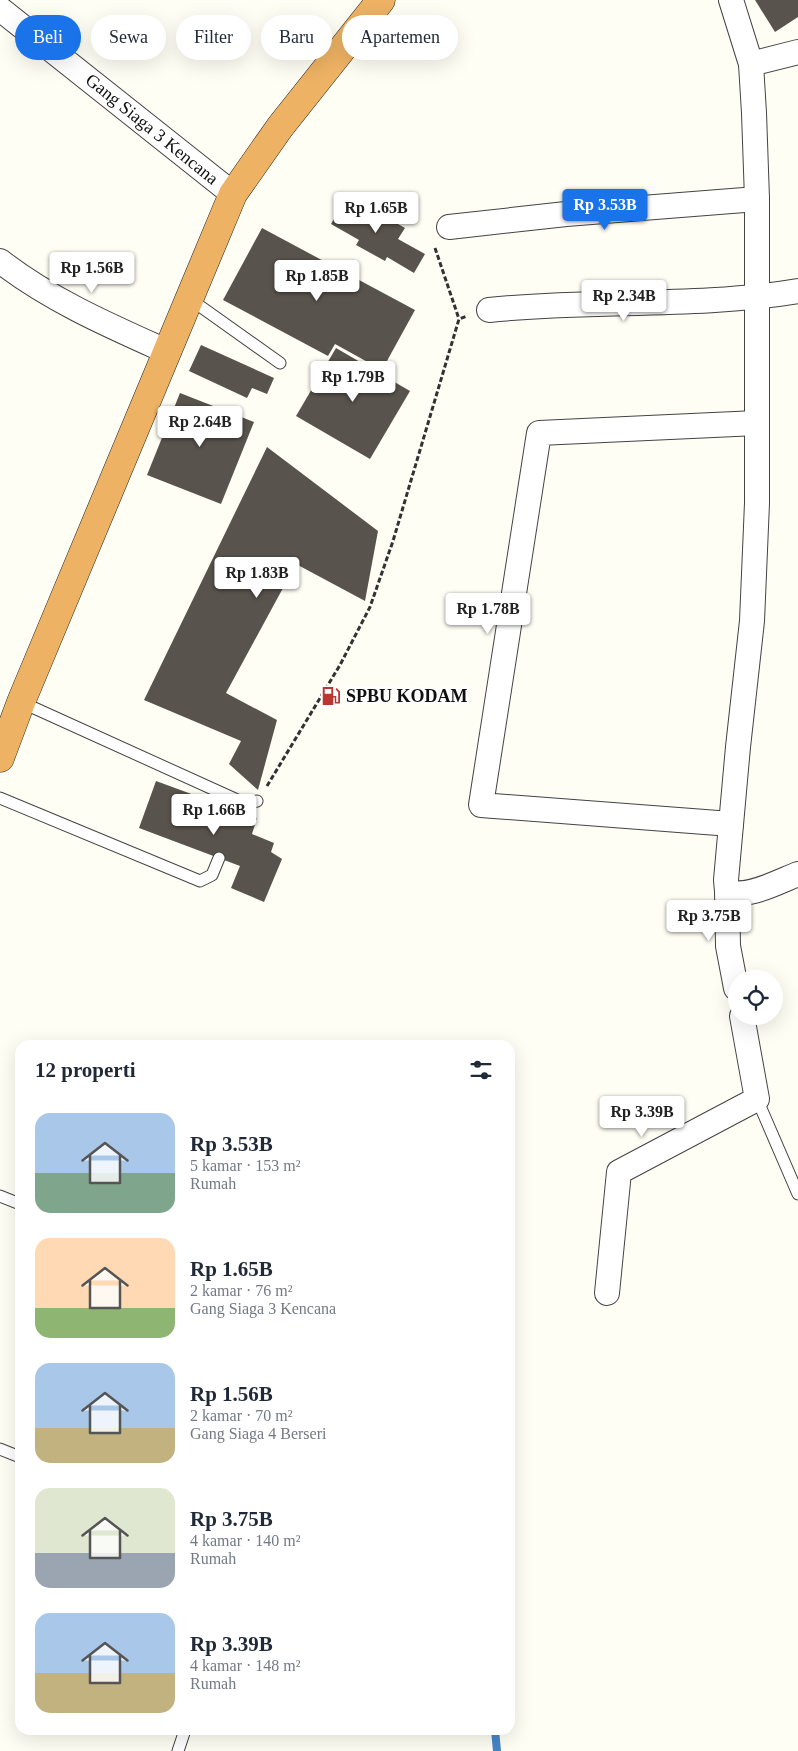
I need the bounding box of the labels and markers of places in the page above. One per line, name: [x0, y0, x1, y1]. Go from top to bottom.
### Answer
pin: Rp 3.53B: [553, 188, 657, 231]
pin: Rp 1.65B: [324, 192, 428, 234]
pin: Rp 1.56B: [40, 252, 144, 294]
pin: Rp 1.85B: [265, 260, 369, 302]
pin: Rp 2.34B: [572, 280, 676, 322]
pin: Rp 1.79B: [301, 360, 405, 403]
pin: Rp 2.64B: [148, 406, 252, 448]
pin: Rp 1.83B: [205, 556, 309, 599]
pin: Rp 1.78B: [436, 592, 540, 635]
fuel station icon: SPBU KODAM: [320, 685, 342, 707]
place label: SPBU KODAM: [346, 686, 468, 706]
pin: Rp 1.66B: [162, 794, 266, 836]
pin: Rp 3.75B: [657, 900, 761, 942]
pin: Rp 3.39B: [590, 1096, 694, 1138]

